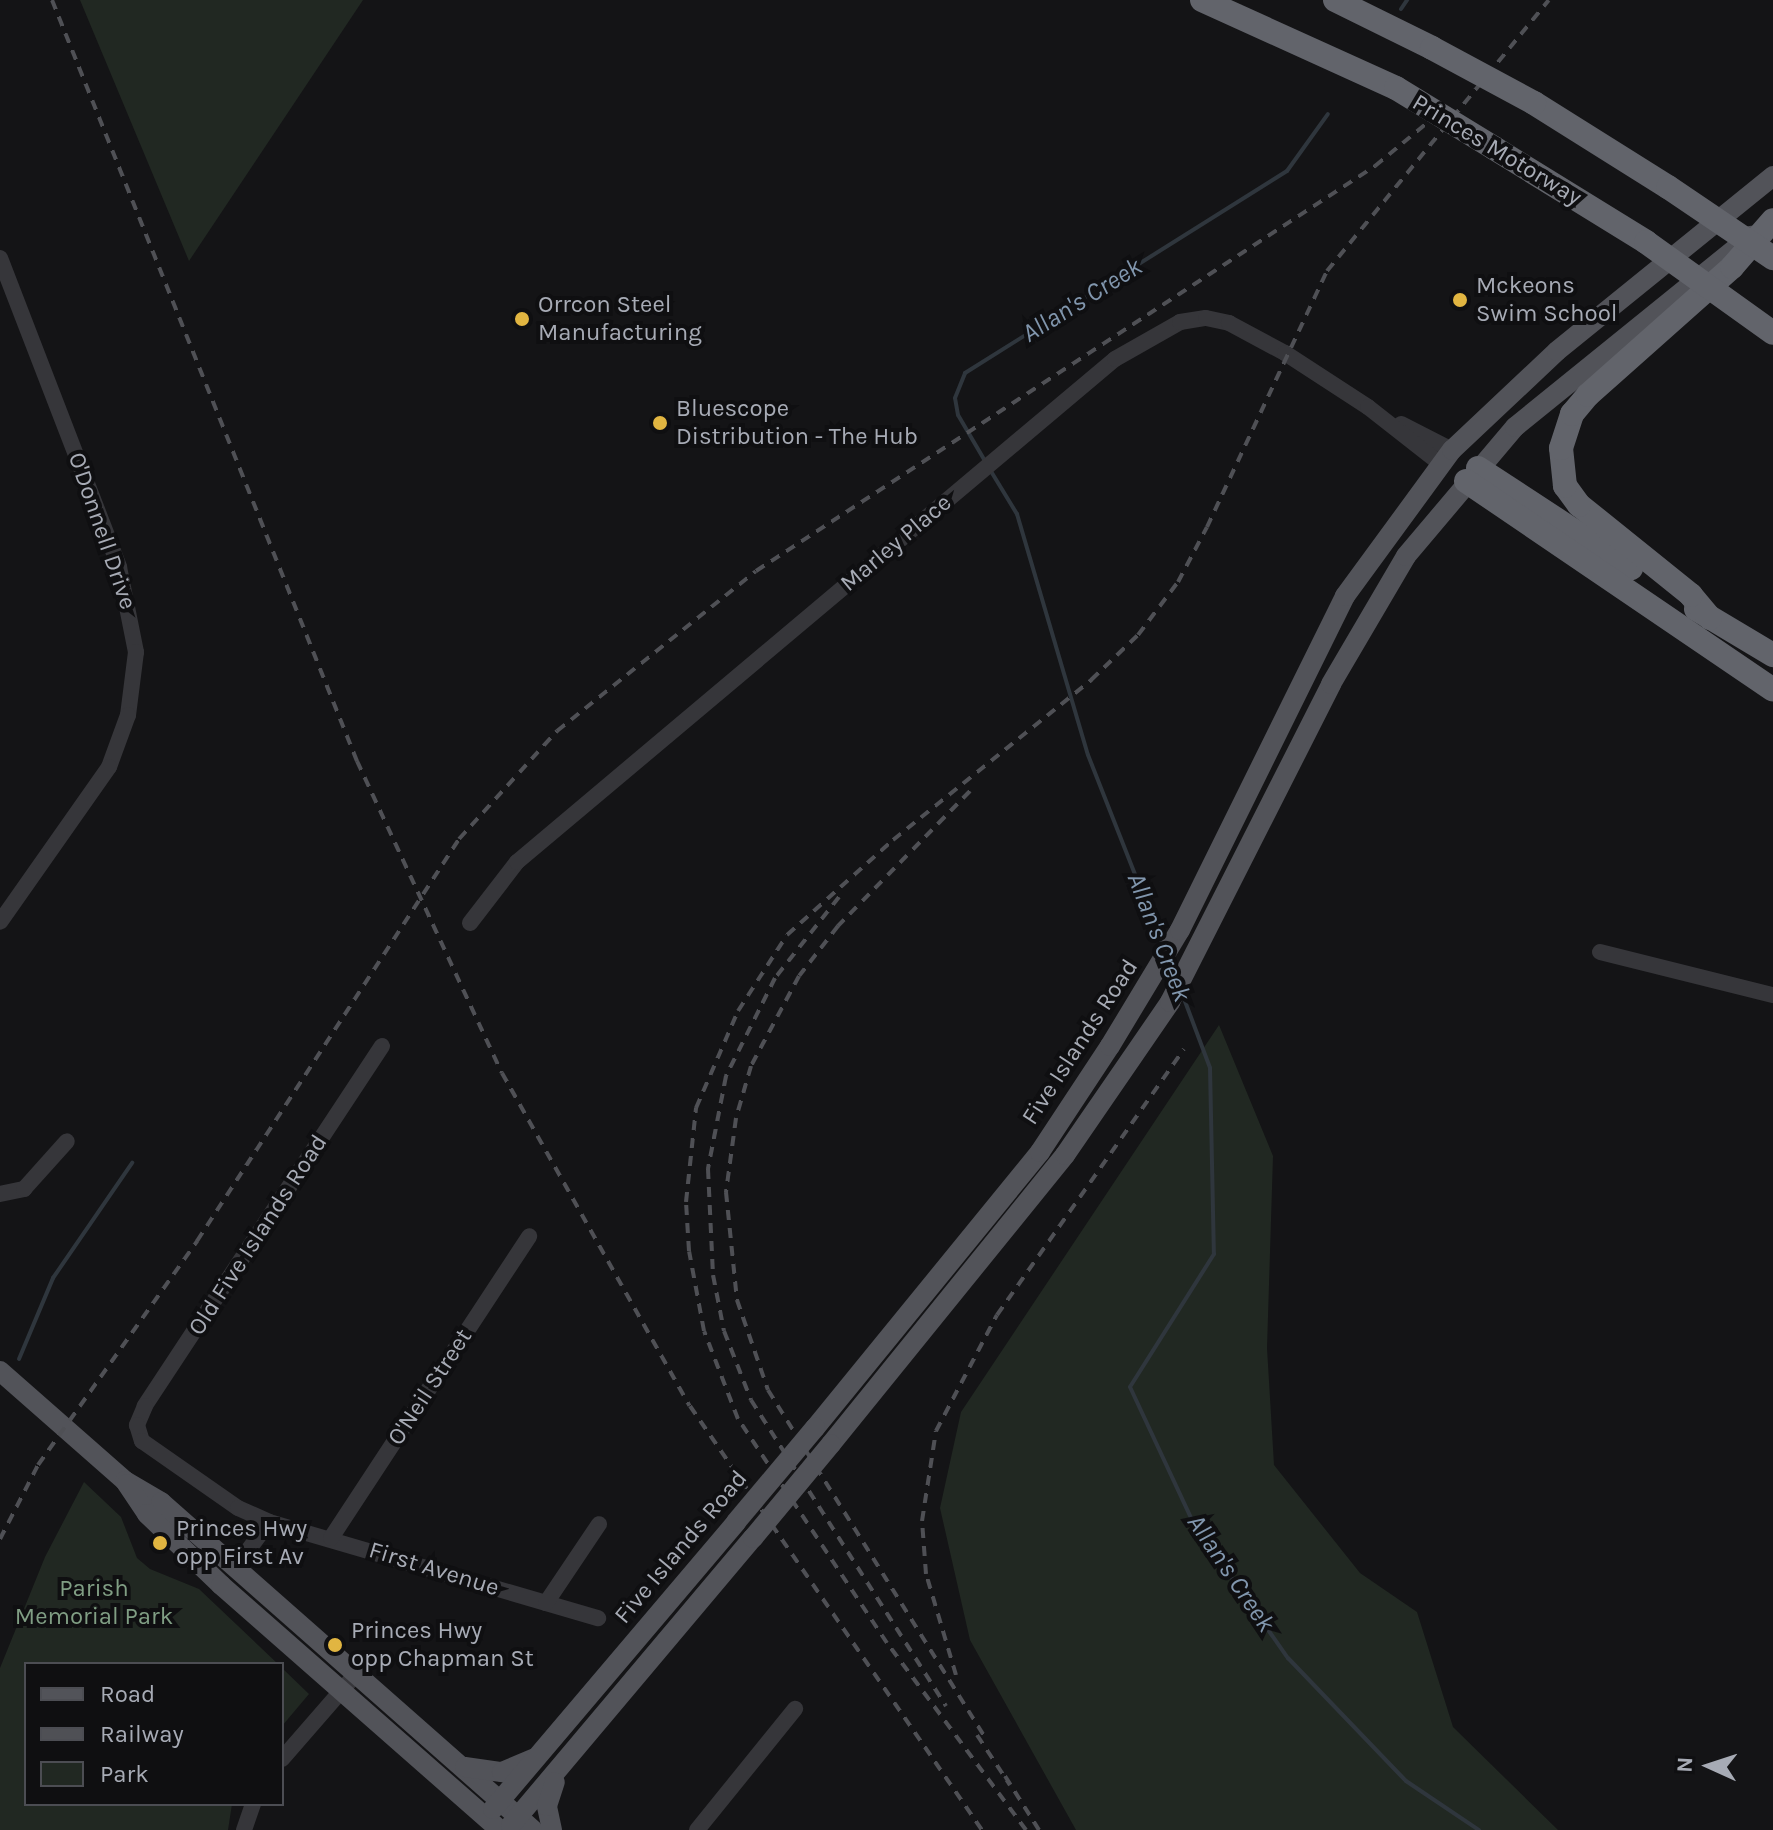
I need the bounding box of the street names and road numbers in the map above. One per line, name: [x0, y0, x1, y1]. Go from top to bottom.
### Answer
street label: Princes Motorway: [1407, 88, 1587, 212]
street label: O'Donnell Drive: [62, 449, 142, 613]
street label: Marley Place: [835, 488, 957, 598]
street label: Five Islands Road: [1016, 954, 1144, 1130]
street label: Old Five Islands Road: [182, 1129, 334, 1341]
street label: O'Neil Street: [382, 1323, 478, 1451]
street label: Five Islands Road: [608, 1464, 754, 1630]
street label: First Avenue: [365, 1536, 503, 1602]

